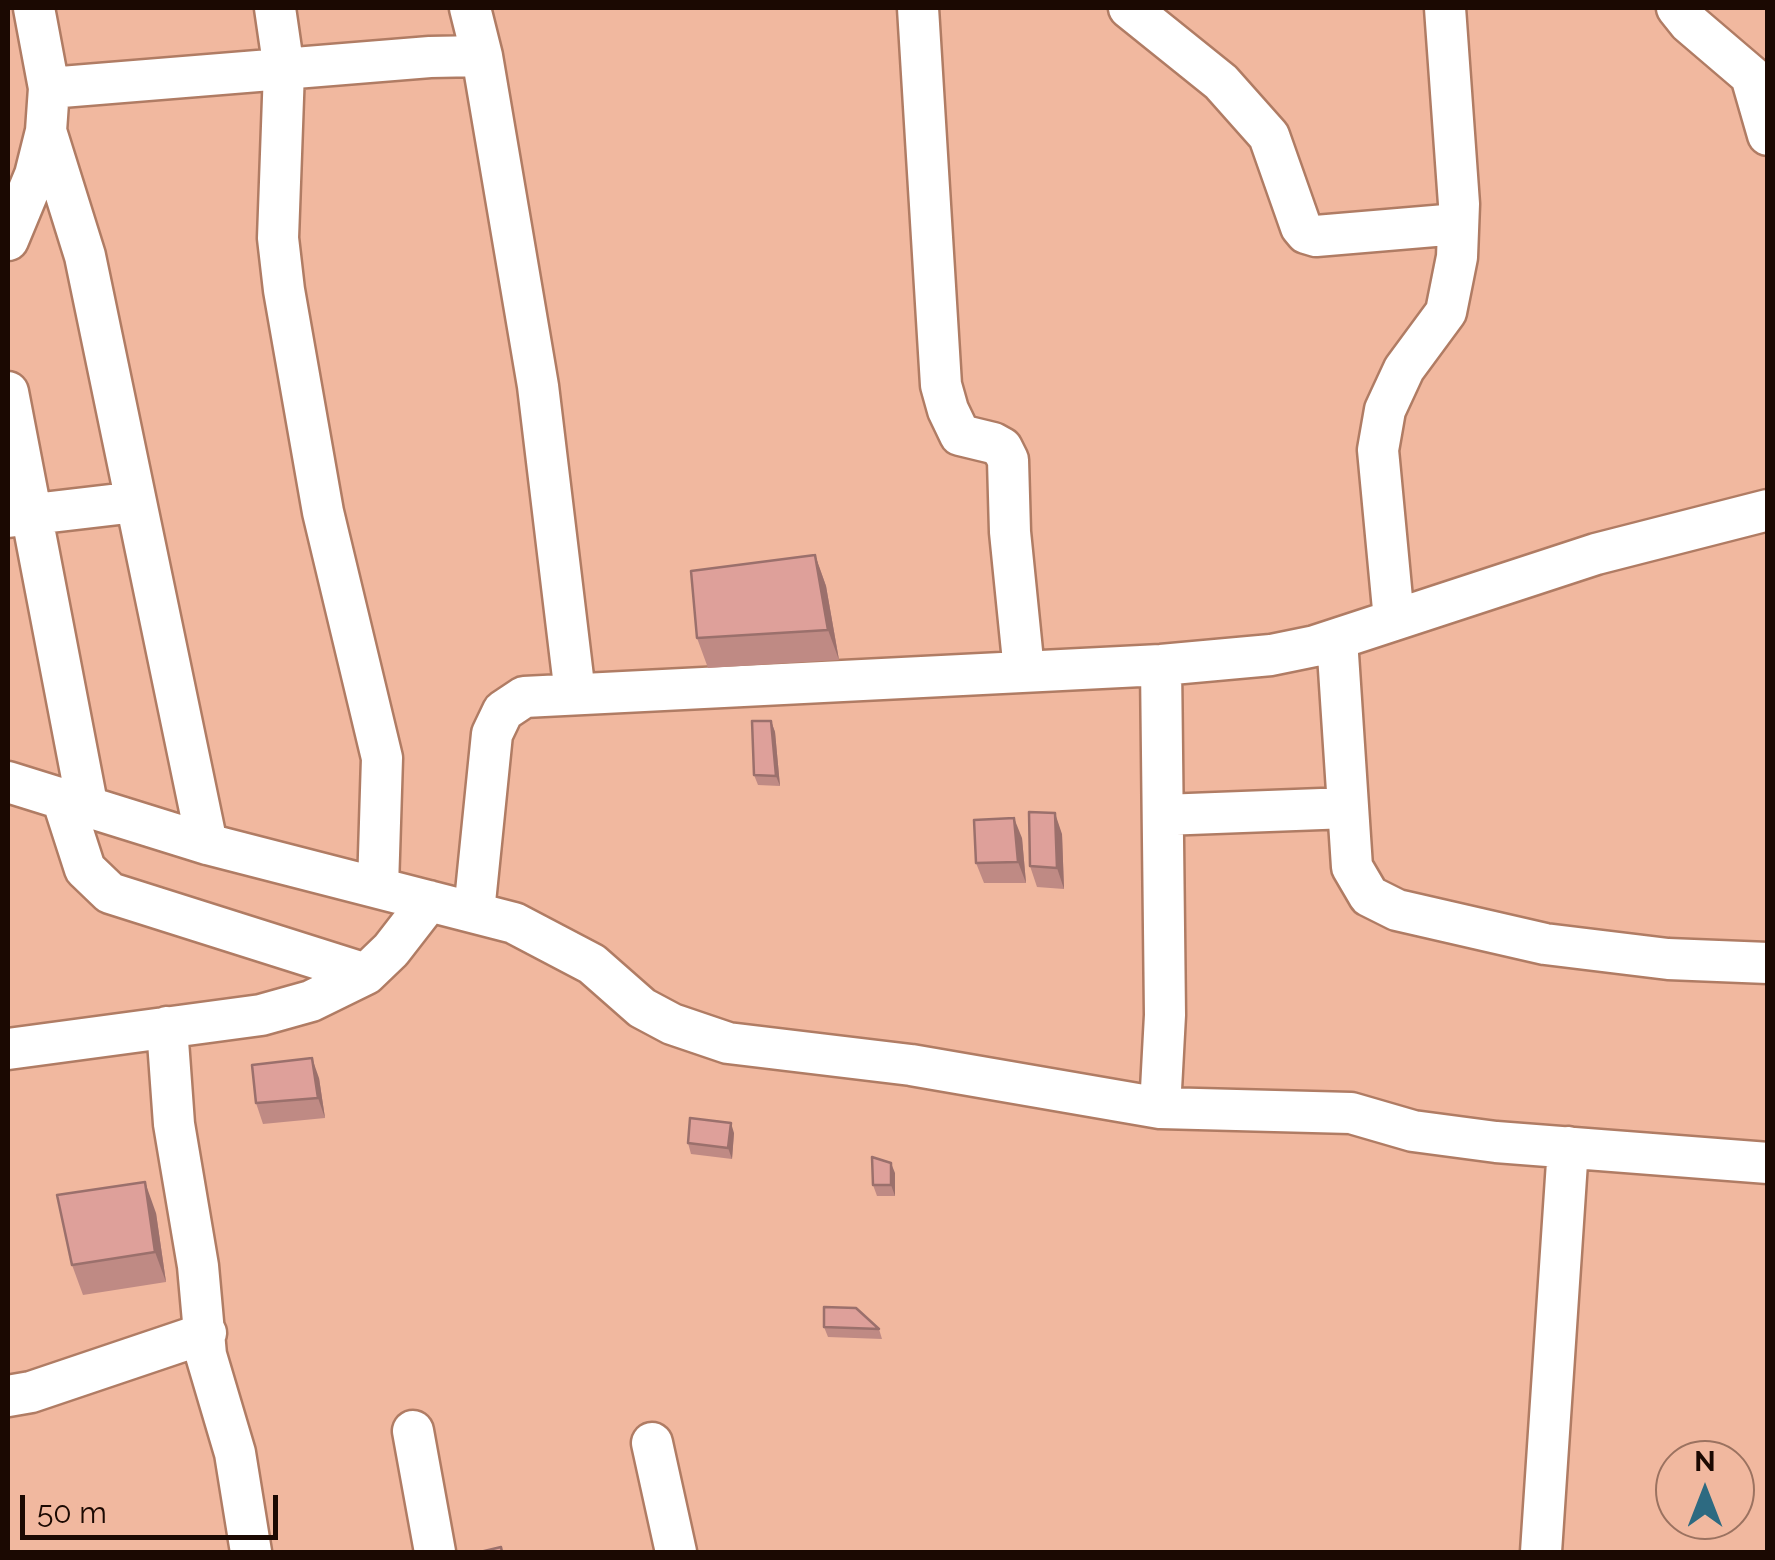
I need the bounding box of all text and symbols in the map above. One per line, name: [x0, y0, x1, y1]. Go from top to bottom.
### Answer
north arrow: [1655, 1440, 1755, 1540]
text: N: [1694, 1445, 1716, 1478]
scale bar: [25, 1475, 282, 1537]
text: 50 m: [37, 1495, 107, 1530]

